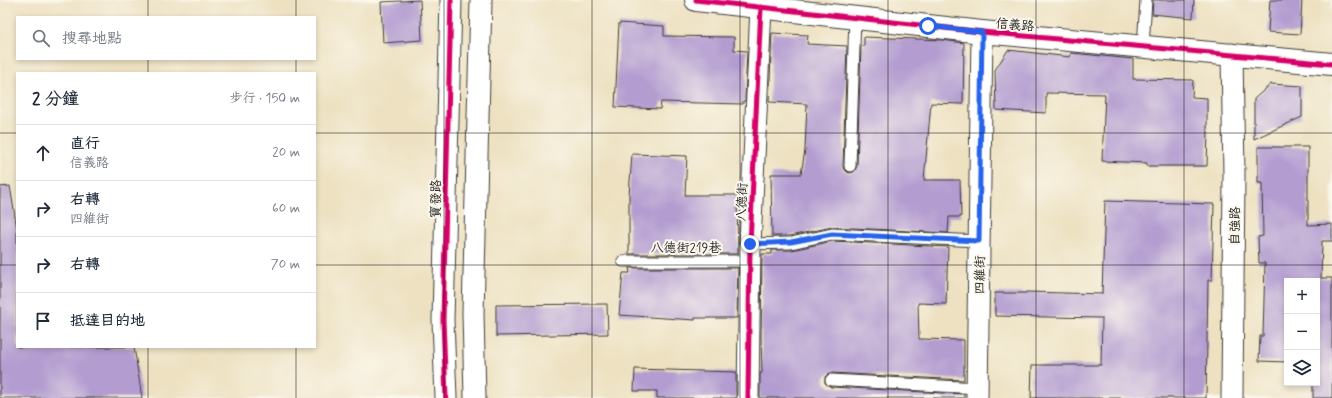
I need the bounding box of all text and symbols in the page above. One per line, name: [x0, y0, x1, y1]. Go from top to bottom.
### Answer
street label: 信義路: [995, 15, 1035, 36]
search box: [16, 16, 316, 60]
route start: [919, 17, 937, 35]
icon: search: [30, 27, 52, 49]
text: 搜尋地點: [62, 29, 122, 49]
text: 2 分鐘: [32, 88, 79, 110]
text: 步行 · 150 m: [230, 90, 300, 107]
text: 直行: [70, 134, 100, 154]
icon: ahead: [32, 142, 54, 164]
text: 20 m: [272, 144, 300, 161]
text: 信義路: [70, 155, 109, 172]
street label: 寶發路: [428, 179, 445, 219]
street label: 八德街: [733, 182, 752, 222]
text: 右轉: [70, 190, 100, 210]
icon: right: [32, 198, 54, 220]
text: 60 m: [272, 200, 300, 217]
street label: 自強路: [1227, 206, 1244, 246]
text: 四維街: [70, 211, 109, 228]
route end: [741, 235, 759, 253]
street label: 八德街219巷: [651, 240, 721, 257]
icon: right: [32, 254, 54, 276]
text: 右轉: [70, 255, 100, 275]
street label: 四維街: [972, 255, 989, 295]
text: 70 m: [271, 256, 300, 273]
map controls: [1284, 278, 1320, 386]
button: +: [1284, 278, 1320, 314]
icon: arrive: [32, 310, 54, 332]
text: 抵達目的地: [70, 311, 145, 331]
button: −: [1284, 314, 1320, 350]
button: layers: [1284, 350, 1320, 386]

